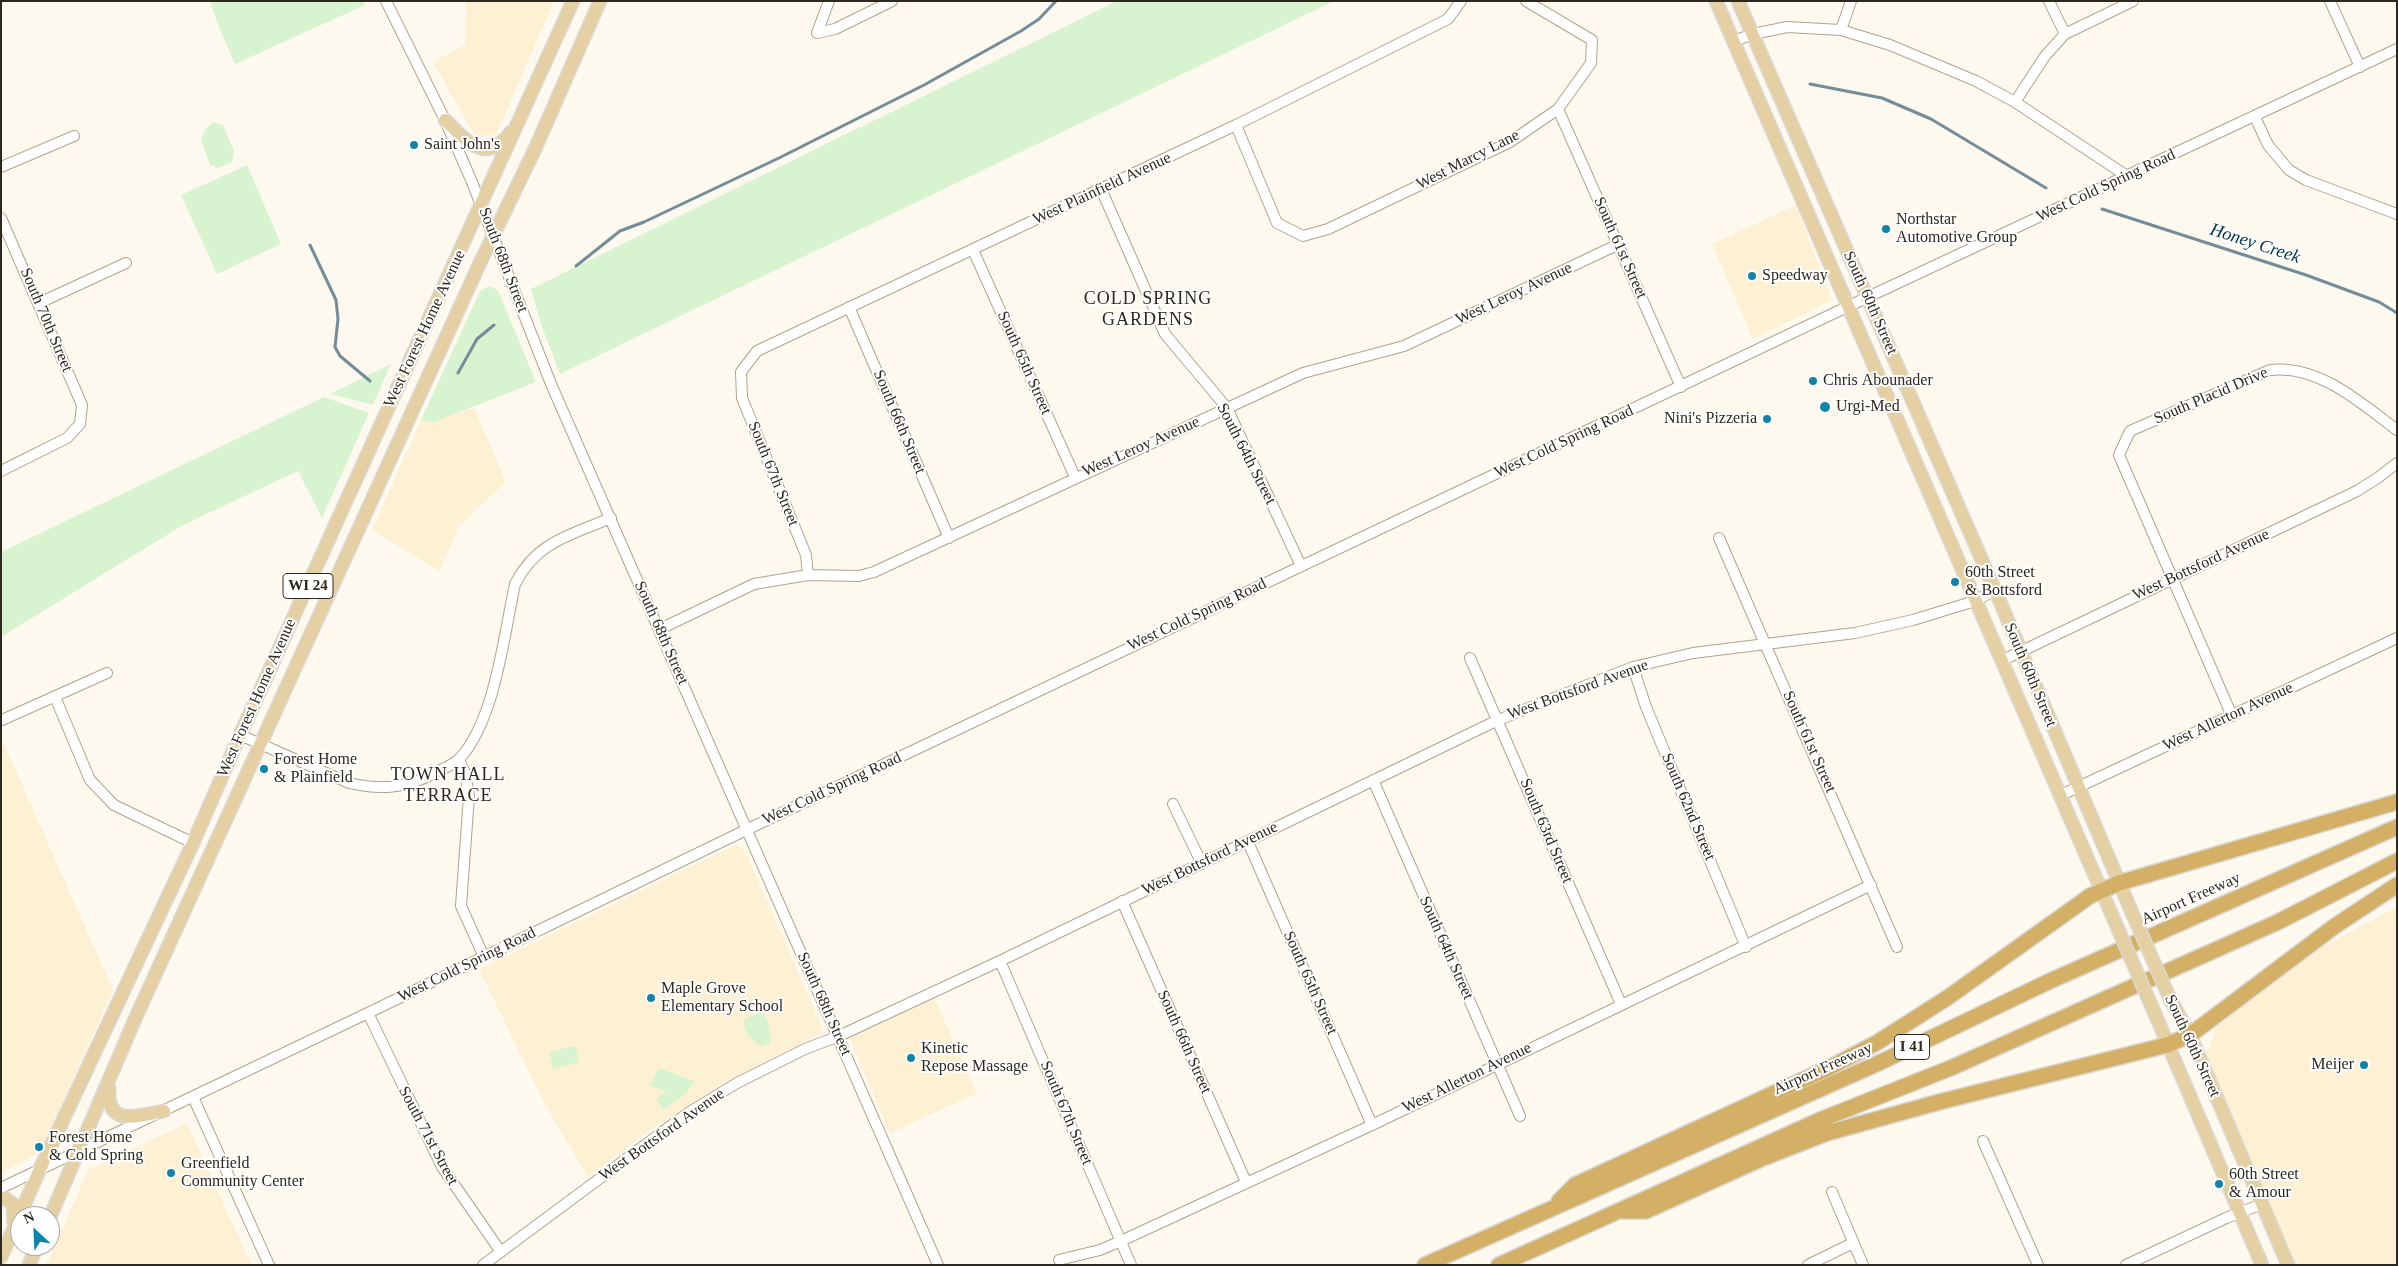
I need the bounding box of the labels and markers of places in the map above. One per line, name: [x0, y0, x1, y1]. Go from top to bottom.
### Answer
place label: Saint John's: [424, 135, 500, 155]
marker: Saint John's: [408, 139, 420, 151]
place label: Northstar Automotive Group: [1896, 210, 2017, 248]
marker: Northstar Automotive Group: [1880, 223, 1892, 235]
place label: Speedway: [1762, 266, 1828, 286]
marker: Speedway: [1746, 270, 1758, 282]
place label: Chris Abounader: [1823, 371, 1933, 391]
marker: Chris Abounader: [1807, 375, 1819, 387]
place label: Urgi-Med: [1836, 397, 1900, 417]
marker: Urgi-Med: [1818, 400, 1832, 414]
place label: Nini's Pizzeria: [1664, 409, 1757, 429]
marker: Nini's Pizzeria: [1761, 413, 1773, 425]
place label: 60th Street & Bottsford: [1965, 563, 2042, 601]
marker: 60th Street & Bottsford: [1949, 576, 1961, 588]
place label: Forest Home & Plainfield: [274, 750, 357, 788]
marker: Forest Home & Plainfield: [258, 763, 270, 775]
place label: Maple Grove Elementary School: [661, 979, 783, 1017]
marker: Maple Grove Elementary School: [645, 992, 657, 1004]
place label: Kinetic Repose Massage: [921, 1039, 1028, 1077]
marker: Kinetic Repose Massage: [905, 1052, 917, 1064]
place label: Meijer: [2311, 1055, 2354, 1075]
marker: Meijer: [2358, 1059, 2370, 1071]
place label: Forest Home & Cold Spring: [49, 1128, 143, 1166]
marker: Forest Home & Cold Spring: [33, 1141, 45, 1153]
place label: Greenfield Community Center: [181, 1154, 304, 1192]
place label: 60th Street & Amour: [2229, 1165, 2299, 1203]
marker: Greenfield Community Center: [165, 1167, 177, 1179]
marker: 60th Street & Amour: [2213, 1178, 2225, 1190]

